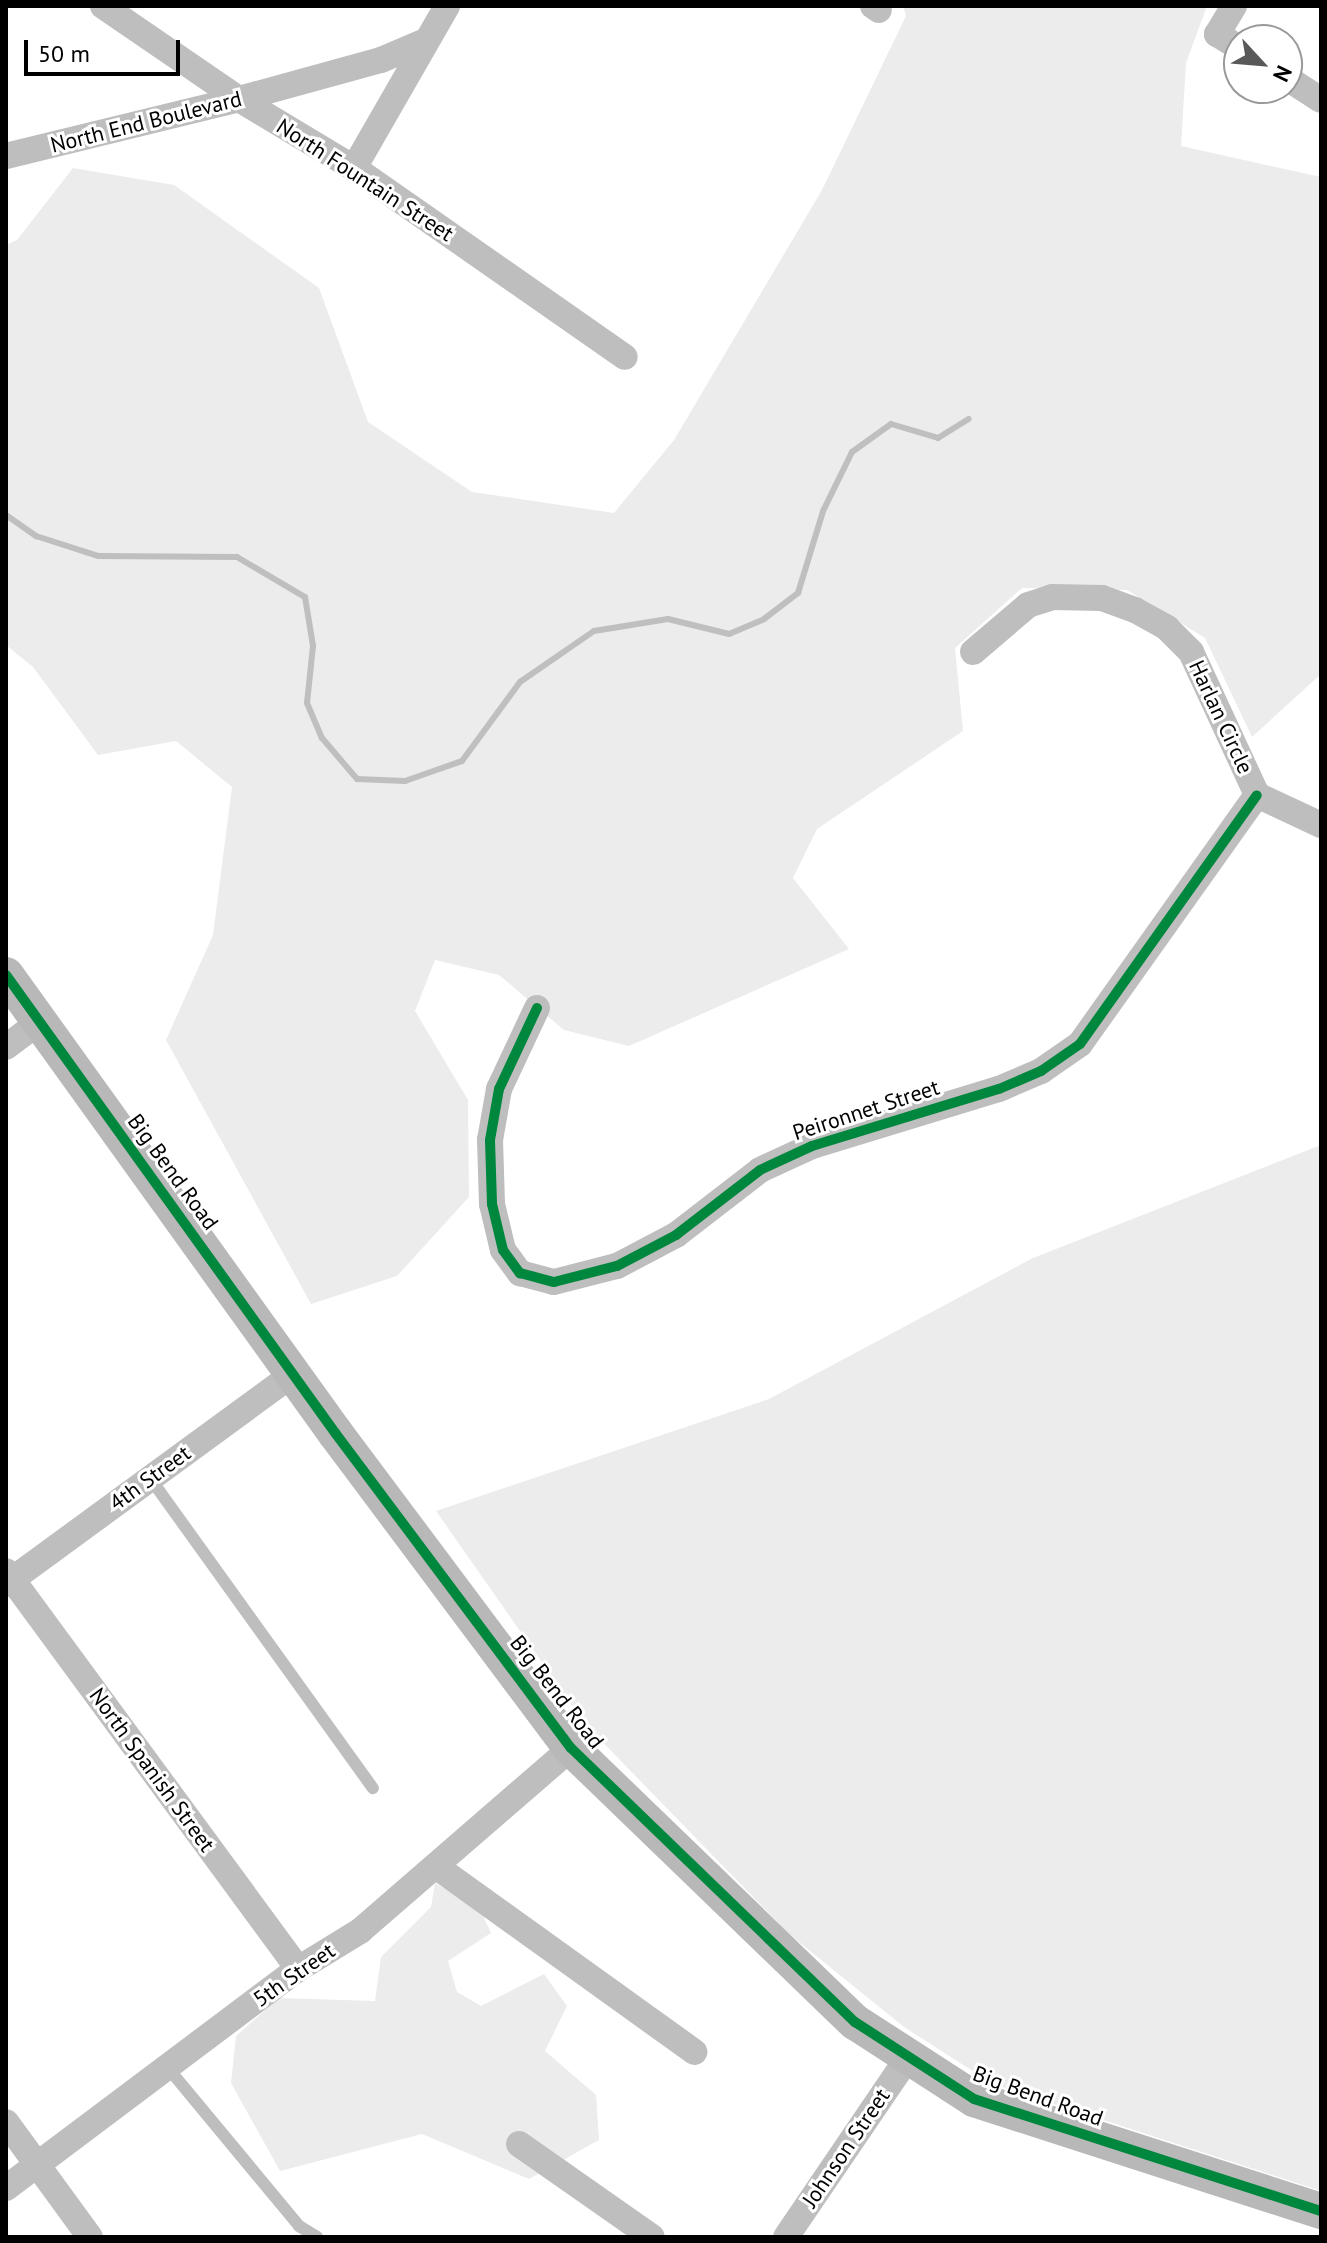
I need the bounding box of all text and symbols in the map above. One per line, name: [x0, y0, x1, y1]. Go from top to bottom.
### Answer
scale bar: [28, 24, 184, 74]
north arrow: [1223, 24, 1303, 104]
text: 50 m: [38, 38, 90, 69]
text: N: [1267, 61, 1299, 86]
street label: North End Boulevard: [48, 85, 244, 159]
street label: North Fountain Street: [272, 113, 458, 247]
street label: Harlan Circle: [1183, 656, 1259, 778]
street label: Peironnet Street: [789, 1074, 943, 1146]
street label: Big Bend Road: [122, 1109, 224, 1235]
street label: 4th Street: [104, 1440, 196, 1516]
street label: Big Bend Road: [504, 1630, 610, 1754]
street label: North Spanish Street: [84, 1683, 220, 1857]
street label: 5th Street: [248, 1937, 340, 2013]
street label: Big Bend Road: [969, 2060, 1107, 2132]
street label: Johnson Street: [797, 2084, 895, 2212]

